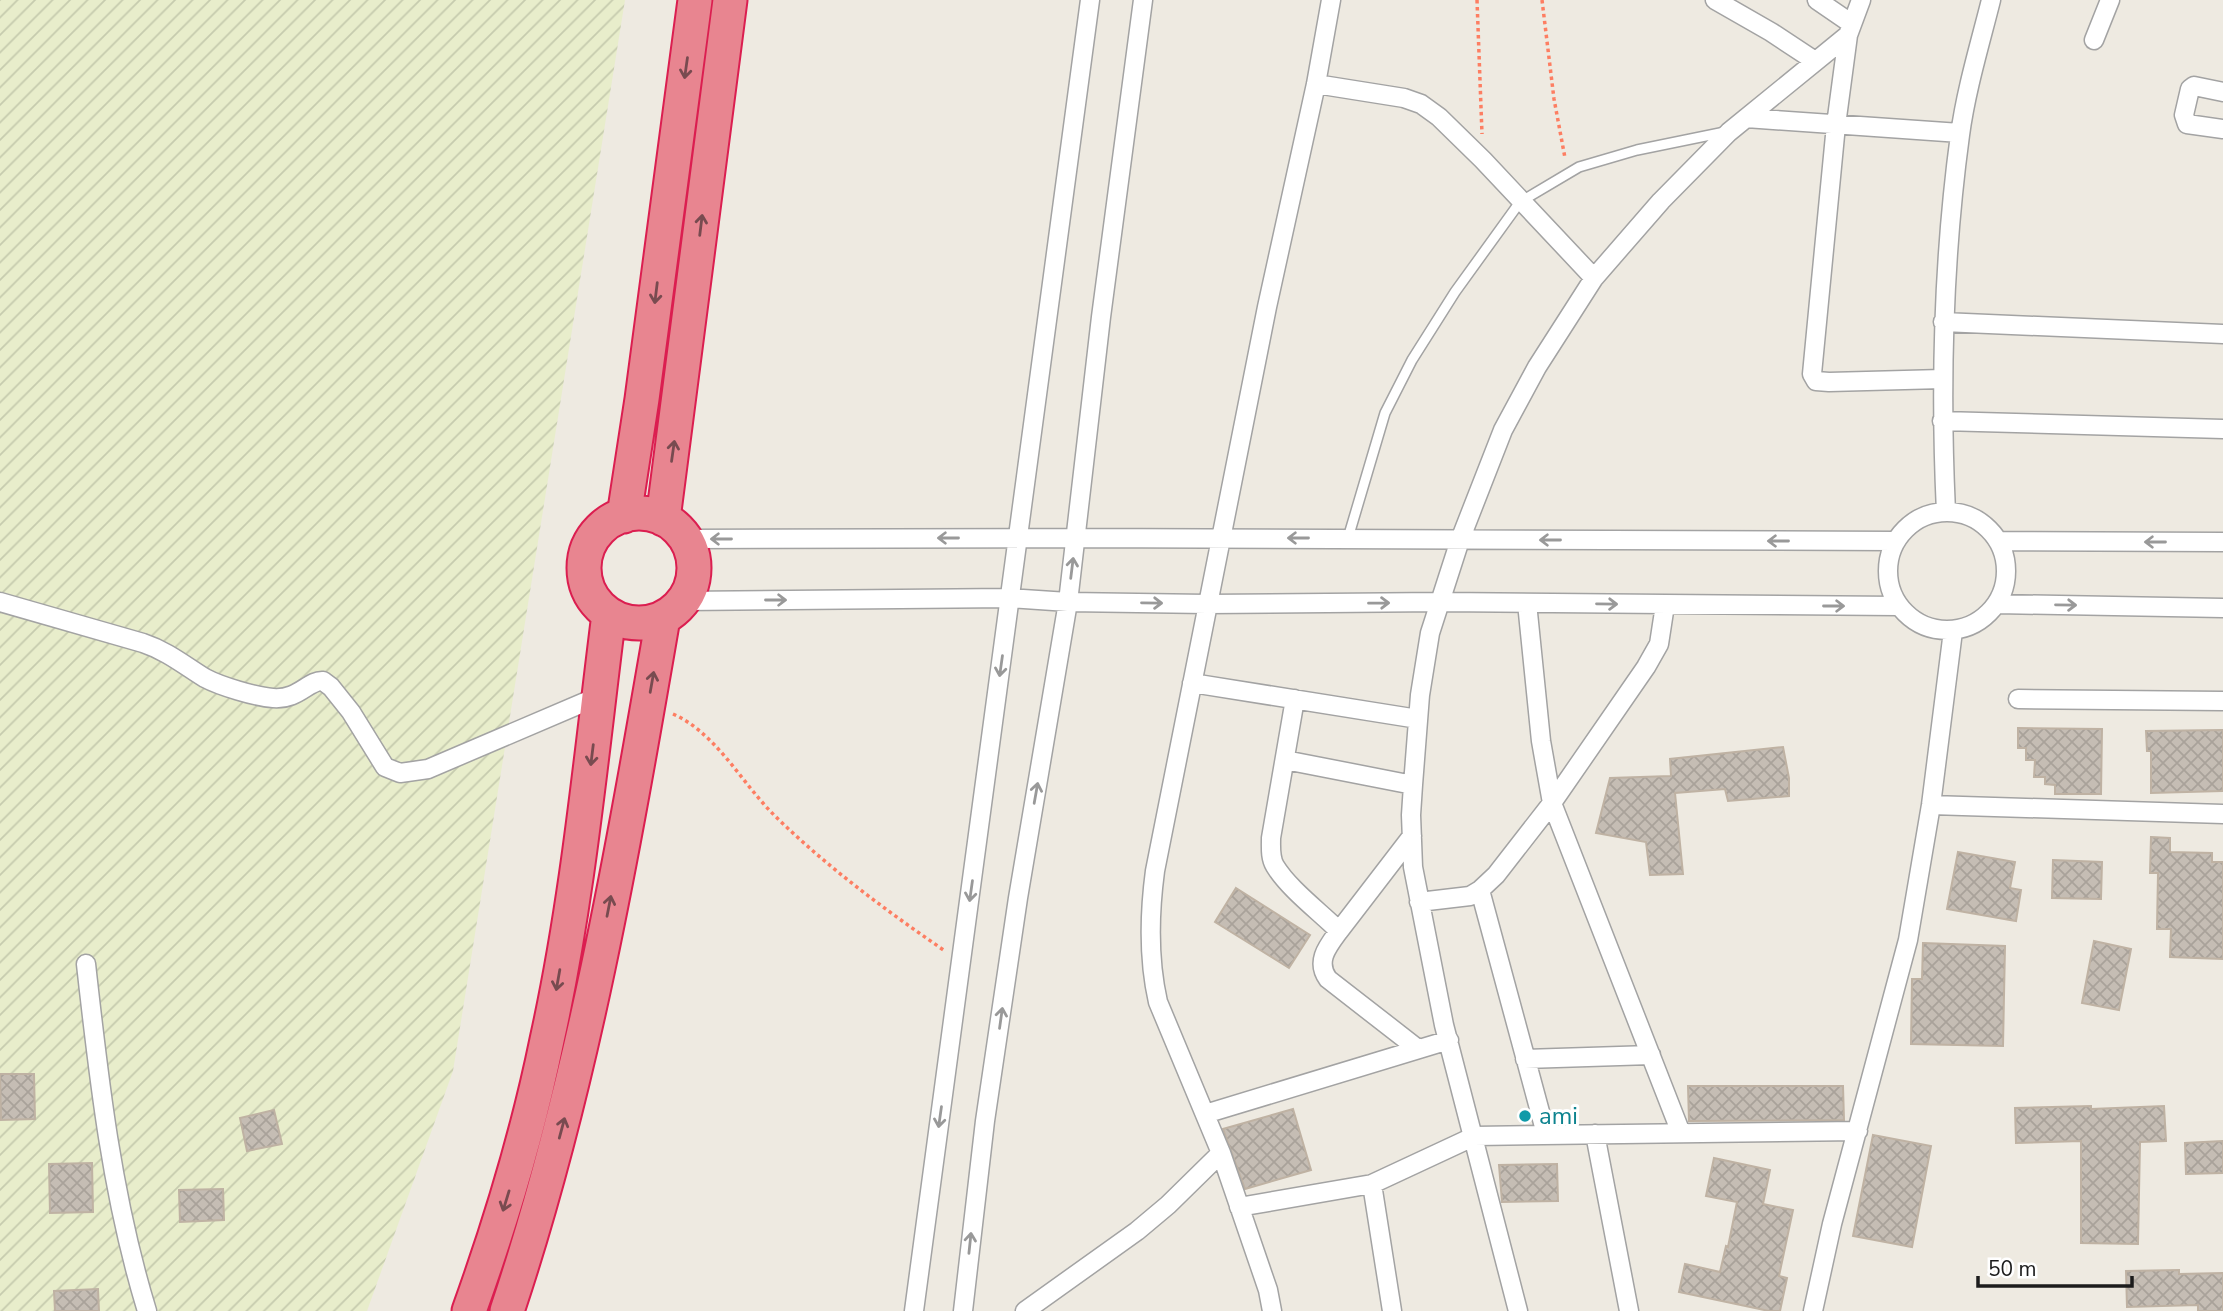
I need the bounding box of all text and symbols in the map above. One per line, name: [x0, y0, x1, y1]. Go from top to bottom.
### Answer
one-way arrow: [679, 56, 692, 79]
one-way arrow: [695, 215, 708, 237]
one-way arrow: [649, 281, 662, 304]
one-way arrow: [667, 440, 680, 463]
one-way arrow: [937, 531, 960, 545]
one-way arrow: [1287, 531, 1310, 545]
one-way arrow: [709, 532, 732, 546]
one-way arrow: [1539, 533, 1562, 547]
one-way arrow: [1767, 534, 1790, 548]
one-way arrow: [2144, 535, 2167, 549]
one-way arrow: [1066, 558, 1079, 580]
one-way arrow: [764, 593, 787, 607]
one-way arrow: [1368, 596, 1391, 610]
one-way arrow: [1140, 597, 1163, 610]
one-way arrow: [1595, 598, 1618, 611]
one-way arrow: [2054, 598, 2077, 612]
one-way arrow: [1823, 599, 1846, 613]
one-way arrow: [995, 654, 1008, 677]
one-way arrow: [646, 671, 659, 694]
one-way arrow: [586, 743, 599, 766]
one-way arrow: [1030, 782, 1043, 805]
one-way arrow: [964, 880, 977, 902]
one-way arrow: [603, 895, 616, 918]
one-way arrow: [551, 968, 564, 991]
one-way arrow: [994, 1007, 1007, 1030]
place label: ami: [1539, 1100, 1578, 1132]
one-way arrow: [934, 1105, 947, 1128]
marker: ami: [1517, 1108, 1533, 1124]
one-way arrow: [556, 1118, 569, 1140]
one-way arrow: [499, 1190, 512, 1212]
one-way arrow: [964, 1232, 977, 1255]
scale bar: [1978, 1244, 2132, 1288]
text: 50 m: [1988, 1255, 2037, 1283]

